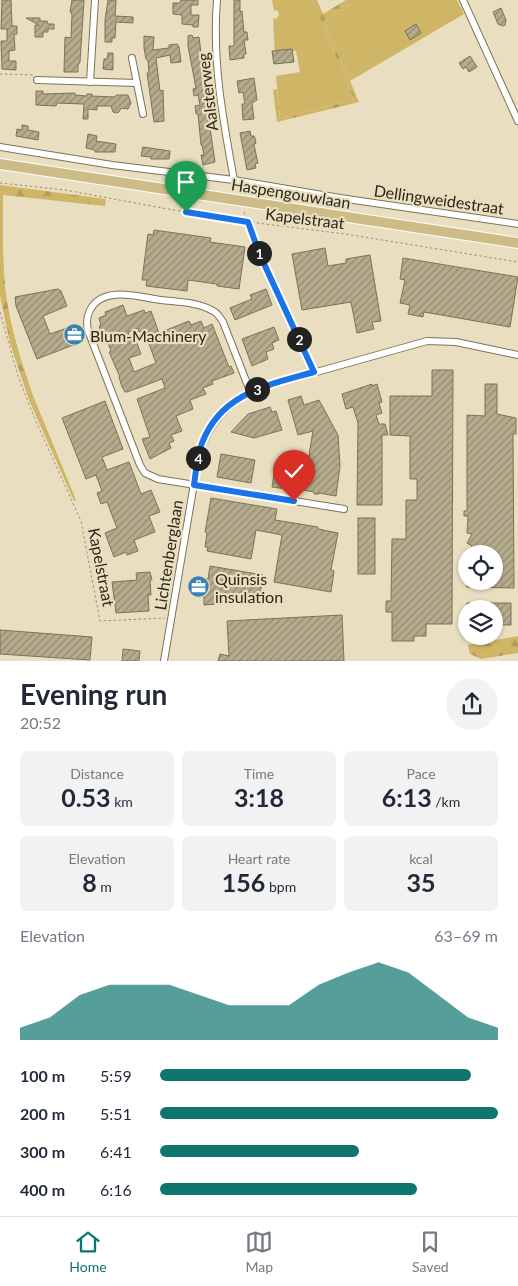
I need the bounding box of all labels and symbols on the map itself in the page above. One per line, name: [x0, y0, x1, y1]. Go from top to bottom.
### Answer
street label: Aalsterweg: [193, 52, 221, 132]
pin: [165, 161, 207, 212]
street label: Haspengouwlaan: [230, 174, 352, 212]
street label: Dellingweidestraat: [373, 180, 506, 218]
street label: Kapelstraat: [264, 204, 346, 232]
pin: 1: [246, 240, 272, 266]
office icon: Blum-Machinery: [62, 323, 86, 347]
place label: Blum-Machinery: [90, 326, 207, 345]
pin: 2: [286, 326, 312, 352]
pin: 3: [244, 376, 270, 402]
pin: 4: [186, 446, 210, 470]
pin: [273, 450, 315, 501]
street label: Lichtenberglaan: [150, 498, 186, 612]
street label: Kapelstraat: [85, 526, 119, 608]
place label: Quinsis insulation: [215, 569, 283, 606]
office icon: Quinsis insulation: [187, 575, 211, 599]

